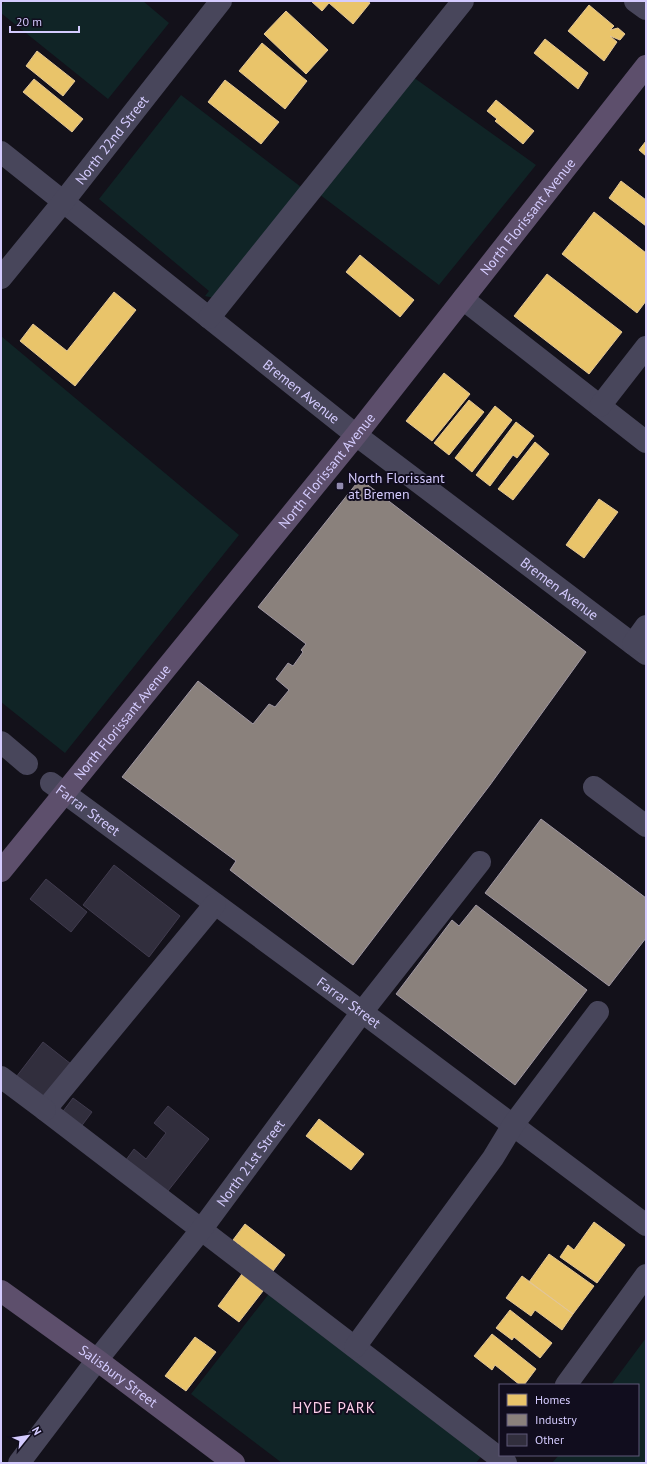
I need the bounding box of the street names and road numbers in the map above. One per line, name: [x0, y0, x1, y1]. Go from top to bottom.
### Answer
street label: North 22nd Street: [71, 92, 152, 188]
street label: North Florissant Avenue: [476, 154, 579, 279]
street label: Bremen Avenue: [259, 355, 343, 427]
street label: North Florissant Avenue: [274, 409, 379, 532]
street label: Bremen Avenue: [517, 553, 602, 624]
street label: North Florissant Avenue: [70, 661, 175, 784]
street label: Farrar Street: [53, 781, 124, 840]
street label: Farrar Street: [313, 973, 385, 1032]
street label: North 21st Street: [212, 1116, 289, 1210]
street label: Salisbury Street: [75, 1341, 161, 1412]

